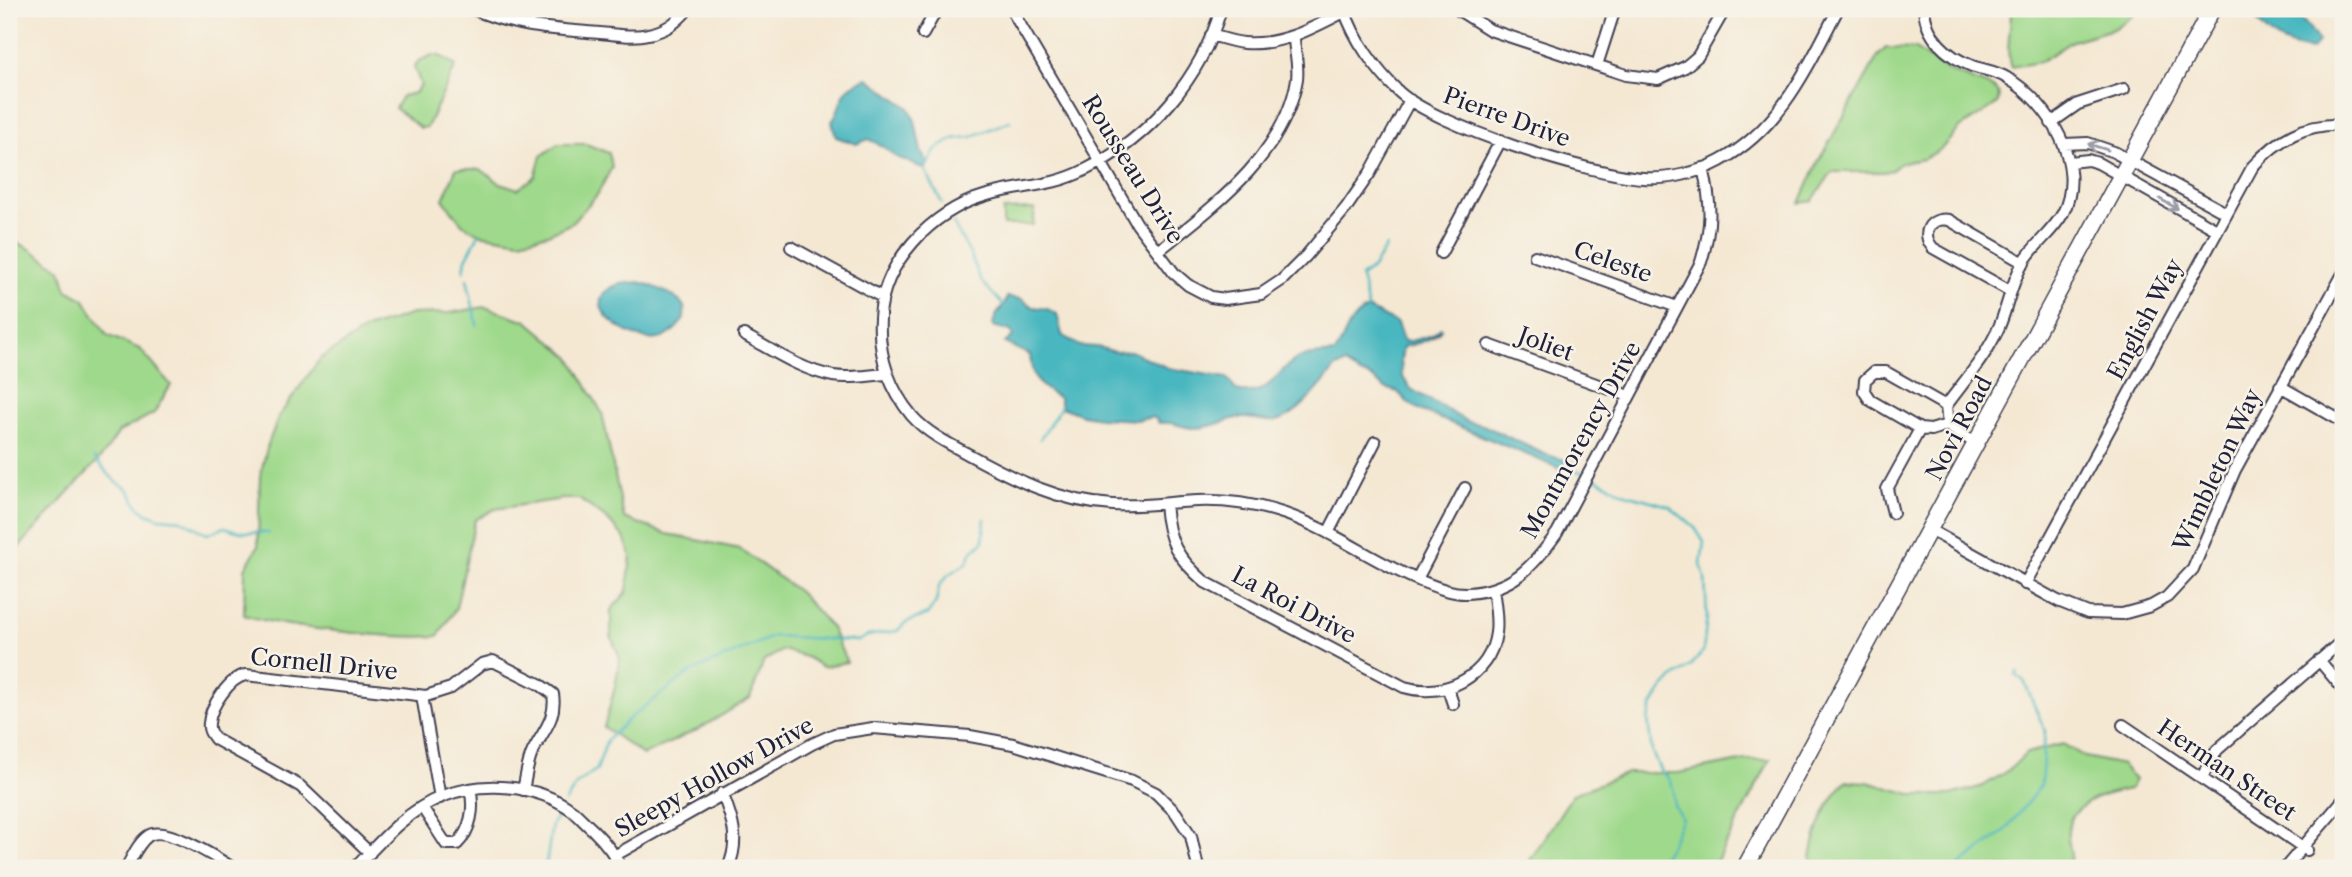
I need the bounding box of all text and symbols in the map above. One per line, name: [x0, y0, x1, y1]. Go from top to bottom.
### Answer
street label: Pierre Drive: [1440, 81, 1574, 153]
street label: Rousseau Drive: [1076, 89, 1190, 249]
one-way arrow: [2087, 139, 2109, 152]
one-way arrow: [2158, 197, 2178, 211]
street label: Celeste: [1570, 236, 1656, 288]
street label: English Way: [2101, 253, 2189, 384]
street label: Joliet: [1512, 320, 1577, 367]
street label: Montmorency Drive: [1515, 336, 1647, 544]
street label: Novi Road: [1920, 371, 1998, 485]
street label: Wimbleton Way: [2167, 384, 2267, 557]
street label: La Roi Drive: [1227, 561, 1361, 649]
street label: Cornell Drive: [249, 642, 399, 686]
street label: Sleepy Hollow Drive: [610, 711, 818, 843]
street label: Herman Street: [2152, 713, 2302, 827]

